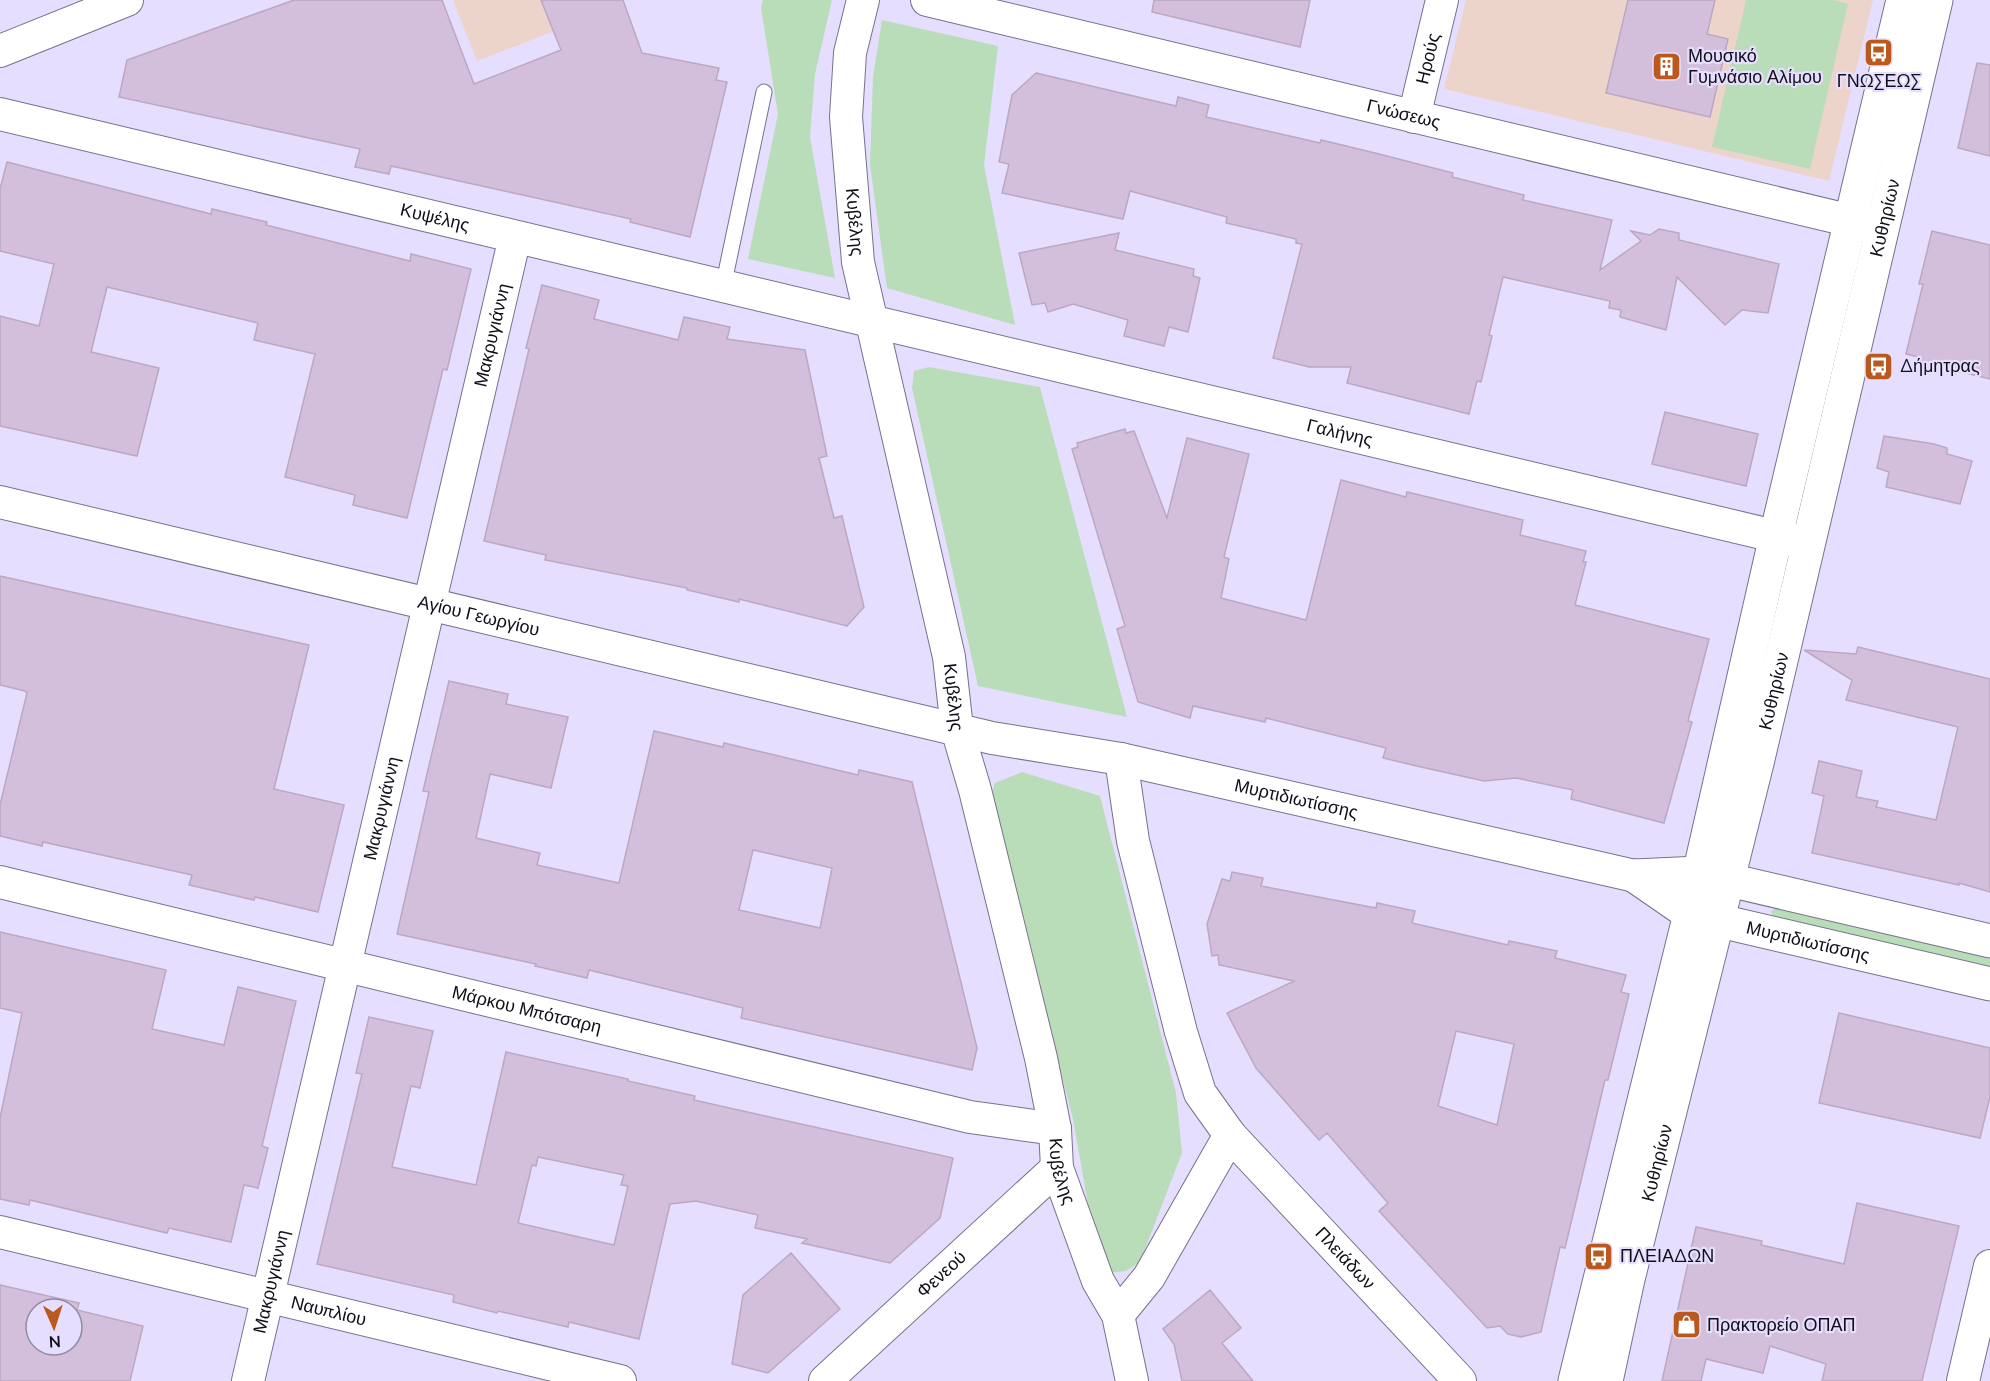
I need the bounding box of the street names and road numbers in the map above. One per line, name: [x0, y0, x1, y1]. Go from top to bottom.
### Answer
street label: Ηρούς: [1410, 30, 1446, 87]
street label: Γνώσεως: [1364, 94, 1443, 134]
street label: Κυθηρίων: [1864, 177, 1906, 259]
street label: Κυβέλης: [840, 187, 869, 257]
street label: Κυψέλης: [398, 198, 472, 237]
street label: Μακρυγιάννη: [468, 281, 516, 389]
street label: Γαλήνης: [1304, 413, 1375, 452]
street label: Αγίου Γεωργίου: [415, 590, 542, 642]
street label: Κυθηρίων: [1753, 650, 1795, 732]
street label: Κυβέλης: [938, 662, 969, 733]
street label: Μακρυγιάννη: [358, 754, 405, 863]
street label: Μυρτιδιωτίσσης: [1232, 773, 1360, 825]
street label: Μυρτιδιωτίσσης: [1744, 916, 1872, 968]
street label: Μάρκου Μπότσαρη: [450, 980, 604, 1039]
street label: Κυθηρίων: [1636, 1122, 1678, 1204]
street label: Κυβέλης: [1043, 1137, 1081, 1208]
street label: Πλειάδων: [1310, 1222, 1380, 1295]
street label: Μακρυγιάννη: [247, 1227, 295, 1336]
street label: Φενεού: [911, 1245, 971, 1303]
street label: Ναυπλίου: [289, 1290, 369, 1332]

